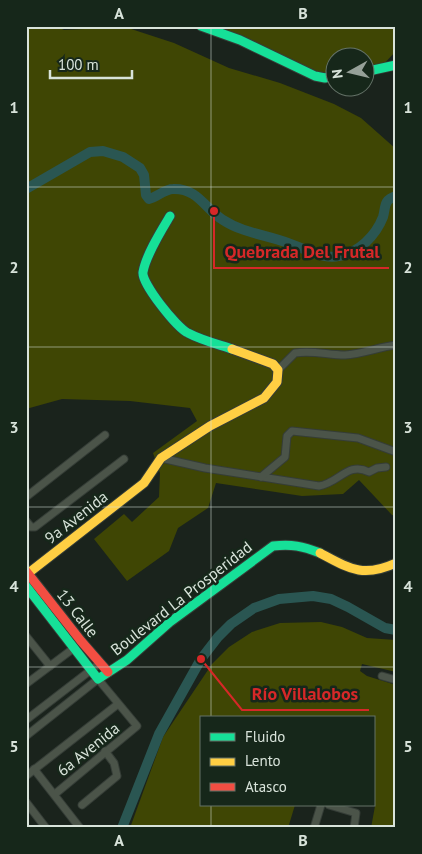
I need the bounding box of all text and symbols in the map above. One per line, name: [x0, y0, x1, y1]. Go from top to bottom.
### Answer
text: A: [114, 3, 124, 23]
text: B: [298, 3, 308, 23]
scale bar: [50, 48, 132, 80]
north arrow: [324, 48, 374, 98]
text: 100 m: [58, 55, 99, 74]
text: N: [328, 68, 347, 80]
text: 1: [9, 97, 19, 117]
text: 1: [403, 97, 413, 117]
callout: Quebrada Del Frutal: [214, 235, 389, 268]
text: Quebrada Del Frutal: [224, 240, 380, 263]
text: 2: [9, 257, 19, 277]
text: 2: [403, 257, 413, 277]
text: 3: [9, 417, 19, 437]
text: 3: [403, 417, 413, 437]
street label: 9a Avenida: [41, 486, 111, 548]
street label: Boulevard La Prosperidad: [106, 537, 256, 659]
text: 4: [9, 576, 19, 596]
text: 4: [403, 576, 413, 596]
street label: 13 Calle: [53, 585, 103, 641]
callout: Río Villalobos: [242, 677, 369, 710]
text: Río Villalobos: [252, 682, 359, 705]
legend: [200, 716, 374, 806]
street label: 6a Avenida: [53, 718, 123, 780]
text: Fluido: [245, 727, 285, 746]
text: 5: [9, 736, 19, 756]
text: 5: [403, 736, 413, 756]
text: Lento: [245, 751, 281, 770]
text: Atasco: [245, 777, 287, 796]
text: A: [114, 830, 124, 850]
text: B: [298, 830, 308, 850]

